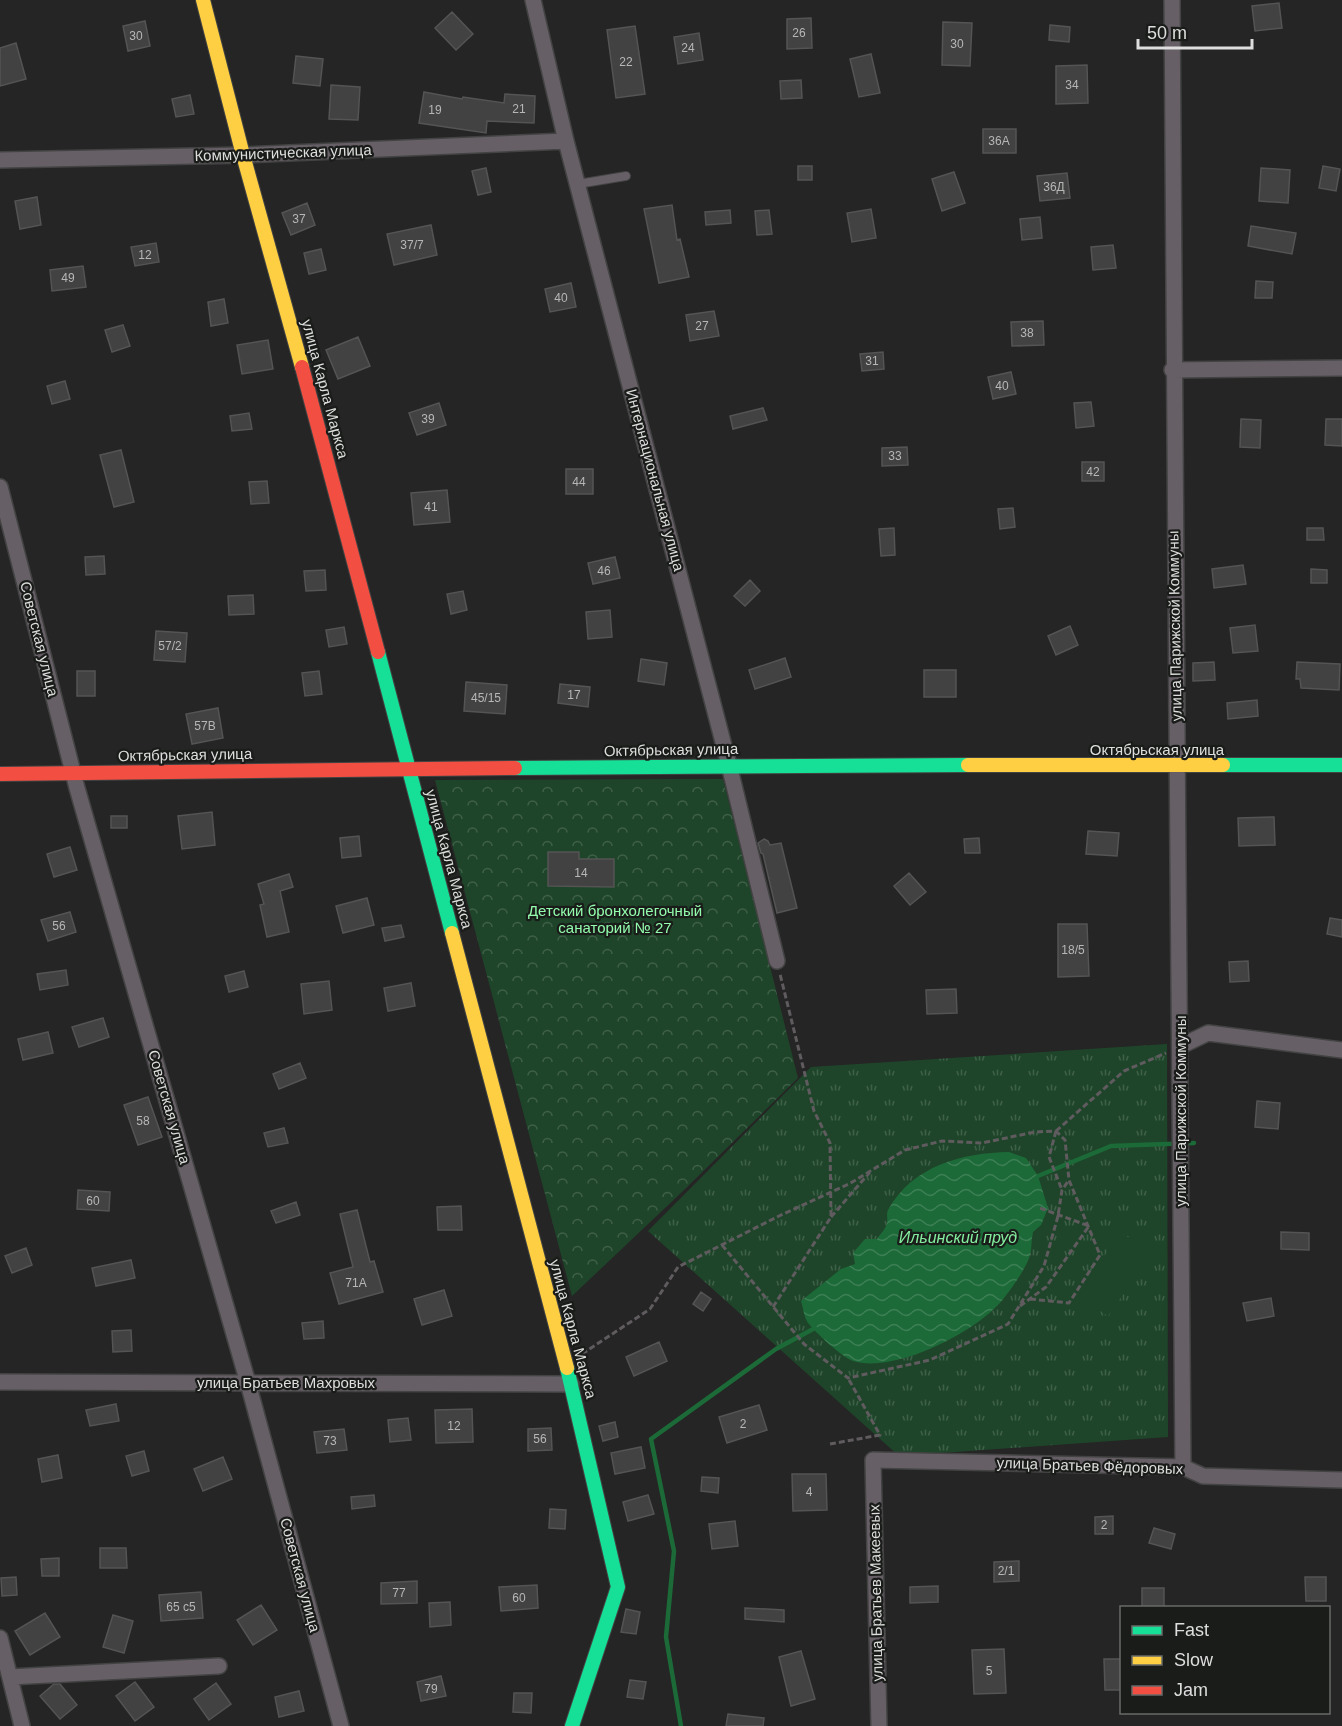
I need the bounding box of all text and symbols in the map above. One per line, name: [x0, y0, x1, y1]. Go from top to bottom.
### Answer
scale bar: [1138, 12, 1252, 50]
text: 50 m: [1147, 23, 1187, 43]
house number: 26: [792, 26, 806, 40]
house number: 30: [129, 29, 143, 43]
house number: 30: [950, 37, 964, 51]
house number: 24: [681, 41, 695, 55]
house number: 22: [619, 55, 633, 69]
house number: 34: [1065, 78, 1079, 92]
house number: 21: [512, 102, 526, 116]
house number: 19: [428, 103, 442, 117]
house number: 36А: [988, 134, 1010, 148]
street label: Коммунистическая улица: [194, 141, 372, 164]
house number: 36Д: [1043, 180, 1065, 194]
house number: 37: [292, 212, 306, 226]
house number: 37/7: [400, 238, 424, 252]
house number: 12: [138, 248, 152, 262]
house number: 49: [61, 271, 75, 285]
house number: 40: [554, 291, 568, 305]
street label: улица Карла Маркса: [299, 317, 352, 461]
house number: 27: [695, 319, 709, 333]
house number: 38: [1020, 326, 1034, 340]
house number: 31: [865, 354, 879, 368]
house number: 40: [995, 379, 1009, 393]
street label: Интернациональная улица: [623, 387, 688, 573]
house number: 39: [421, 412, 435, 426]
house number: 33: [888, 449, 902, 463]
house number: 42: [1086, 465, 1100, 479]
house number: 44: [572, 475, 586, 489]
house number: 41: [424, 500, 438, 514]
street label: улица Парижской Коммуны: [1164, 530, 1185, 722]
house number: 46: [597, 564, 611, 578]
street label: Советская улица: [17, 580, 62, 699]
house number: 57/2: [158, 639, 182, 653]
house number: 17: [567, 688, 581, 702]
house number: 45/15: [471, 691, 501, 705]
house number: 57В: [194, 719, 216, 733]
street label: Октябрьская улица: [604, 740, 739, 759]
street label: Октябрьская улица: [1090, 741, 1225, 758]
street label: Октябрьская улица: [118, 745, 253, 764]
street label: улица Карла Маркса: [423, 787, 476, 931]
house number: 14: [574, 866, 588, 880]
park label: Детский бронхолегочный санаторий № 27: [528, 902, 702, 936]
house number: 56: [52, 919, 66, 933]
house number: 18/5: [1061, 943, 1085, 957]
street label: улица Парижской Коммуны: [1172, 1016, 1189, 1206]
street label: Советская улица: [145, 1048, 194, 1166]
house number: 58: [136, 1114, 150, 1128]
house number: 60: [86, 1194, 100, 1208]
water label: Ильинский пруд: [899, 1229, 1017, 1246]
street label: улица Карла Маркса: [547, 1257, 600, 1401]
house number: 71А: [345, 1276, 367, 1290]
street label: улица Братьев Махровых: [197, 1374, 376, 1391]
house number: 2: [740, 1417, 747, 1431]
house number: 12: [447, 1419, 461, 1433]
house number: 56: [533, 1432, 547, 1446]
house number: 73: [323, 1434, 337, 1448]
street label: улица Братьев Фёдоровых: [997, 1454, 1184, 1477]
house number: 4: [806, 1485, 813, 1499]
street label: улица Братьев Макеевых: [865, 1504, 886, 1682]
street label: Советская улица: [277, 1516, 324, 1635]
house number: 2: [1101, 1518, 1108, 1532]
house number: 2/1: [998, 1564, 1015, 1578]
house number: 77: [392, 1586, 406, 1600]
house number: 60: [512, 1591, 526, 1605]
house number: 65 с5: [166, 1600, 196, 1614]
legend: [1120, 1606, 1330, 1714]
text: Fast: [1174, 1620, 1209, 1640]
text: Slow: [1174, 1650, 1214, 1670]
house number: 5: [986, 1664, 993, 1678]
text: Jam: [1174, 1680, 1208, 1700]
house number: 79: [424, 1682, 438, 1696]

